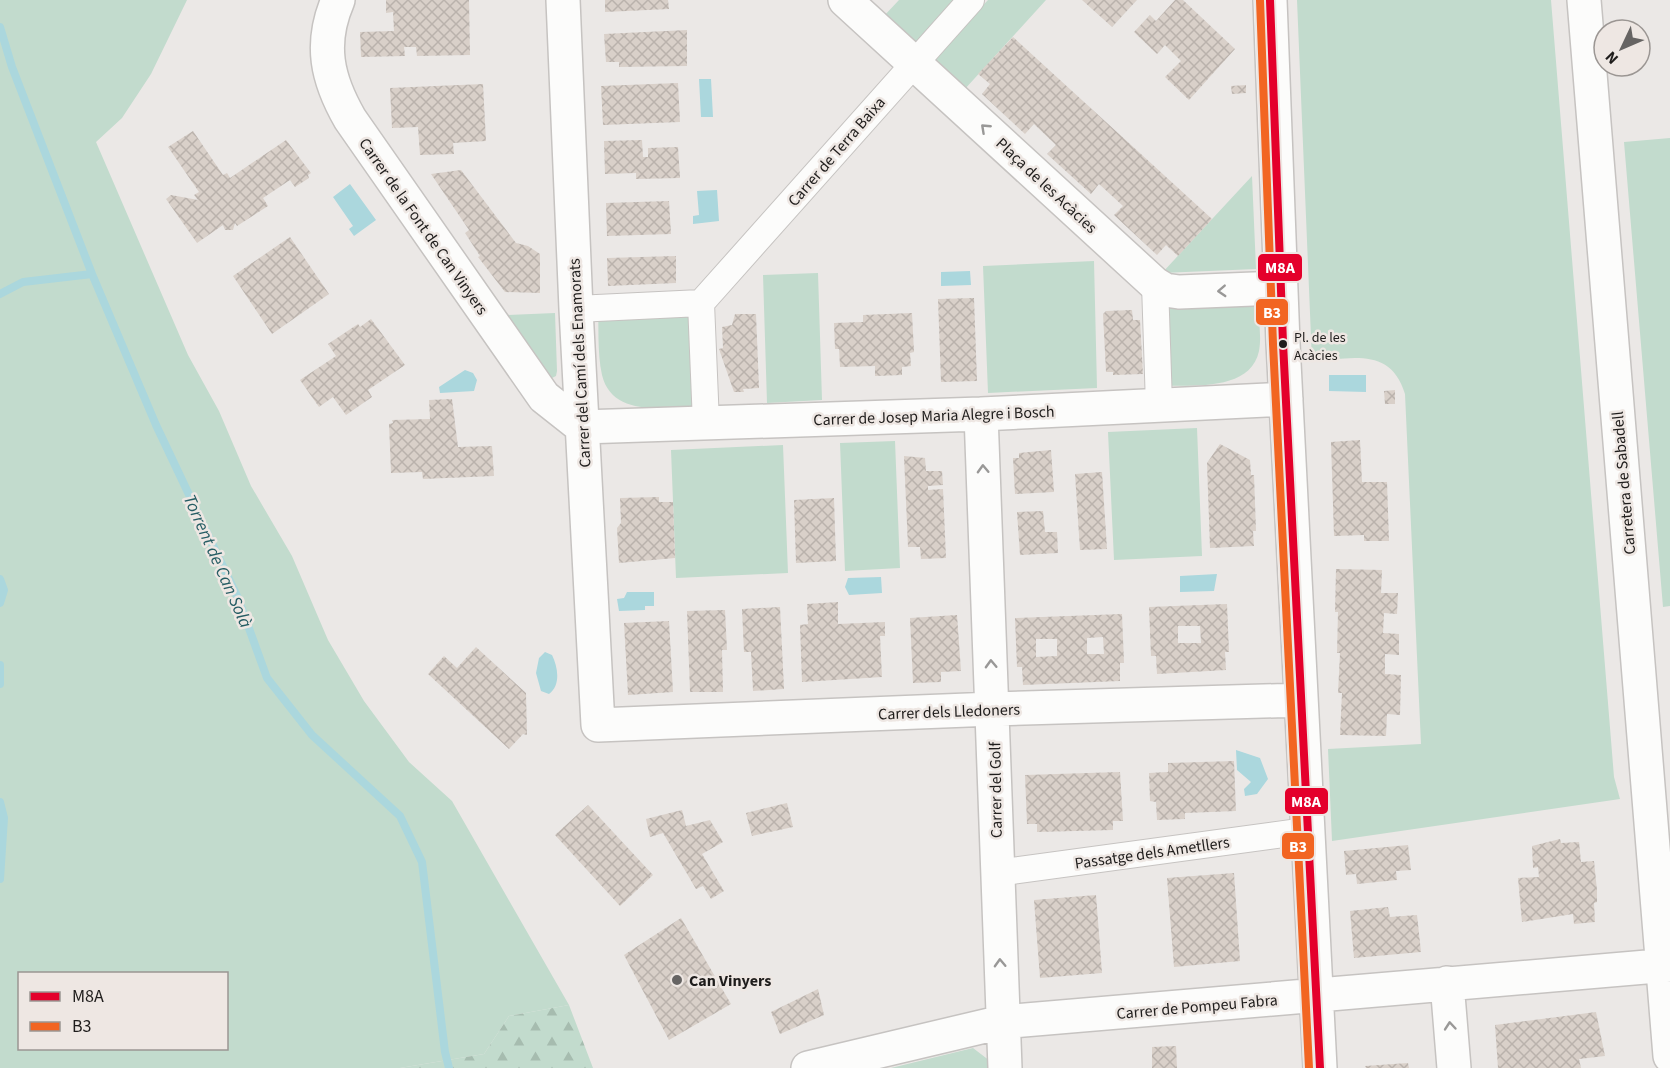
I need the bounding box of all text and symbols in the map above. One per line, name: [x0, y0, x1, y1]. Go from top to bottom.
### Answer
north arrow: [1592, 18, 1652, 78]
text: N: [1600, 46, 1624, 69]
street label: Carrer de Terra Baixa: [783, 92, 891, 211]
one-way arrow: [981, 124, 991, 135]
street label: Plaça de les Acàcies: [991, 133, 1102, 239]
street label: Carrer de la Font de Can Vinyers: [353, 134, 493, 320]
line badge: M8A: [1257, 253, 1303, 282]
street label: Carrer del Camí dels Enamorats: [564, 257, 596, 468]
text: M8A: [1265, 257, 1296, 279]
one-way arrow: [1217, 284, 1226, 297]
line badge: B3: [1255, 298, 1289, 326]
text: B3: [1263, 302, 1281, 324]
place label: Pl. de les Acàcies: [1294, 328, 1346, 366]
marker: Pl. de les Acàcies: [1277, 338, 1289, 350]
street label: Carrer de Josep Maria Alegre i Bosch: [813, 401, 1055, 431]
street label: Carretera de Sabadell: [1607, 410, 1641, 555]
one-way arrow: [976, 464, 989, 473]
water label: Torrent de Can Solà: [177, 490, 258, 632]
one-way arrow: [985, 659, 998, 668]
street label: Carrer dels Lledoners: [878, 699, 1021, 725]
street label: Carrer del Golf: [984, 740, 1008, 838]
line badge: M8A: [1284, 787, 1329, 815]
text: M8A: [1291, 791, 1322, 813]
street label: Passatge dels Ametllers: [1073, 831, 1231, 875]
line badge: B3: [1281, 832, 1315, 860]
text: B3: [1289, 836, 1307, 858]
one-way arrow: [994, 959, 1007, 968]
place label: Can Vinyers: [689, 970, 771, 992]
legend: [18, 972, 228, 1050]
marker: Can Vinyers: [670, 973, 684, 987]
text: M8A: [72, 984, 104, 1009]
street label: Carrer de Pompeu Fabra: [1116, 989, 1279, 1025]
text: B3: [72, 1014, 92, 1039]
one-way arrow: [1444, 1021, 1457, 1030]

